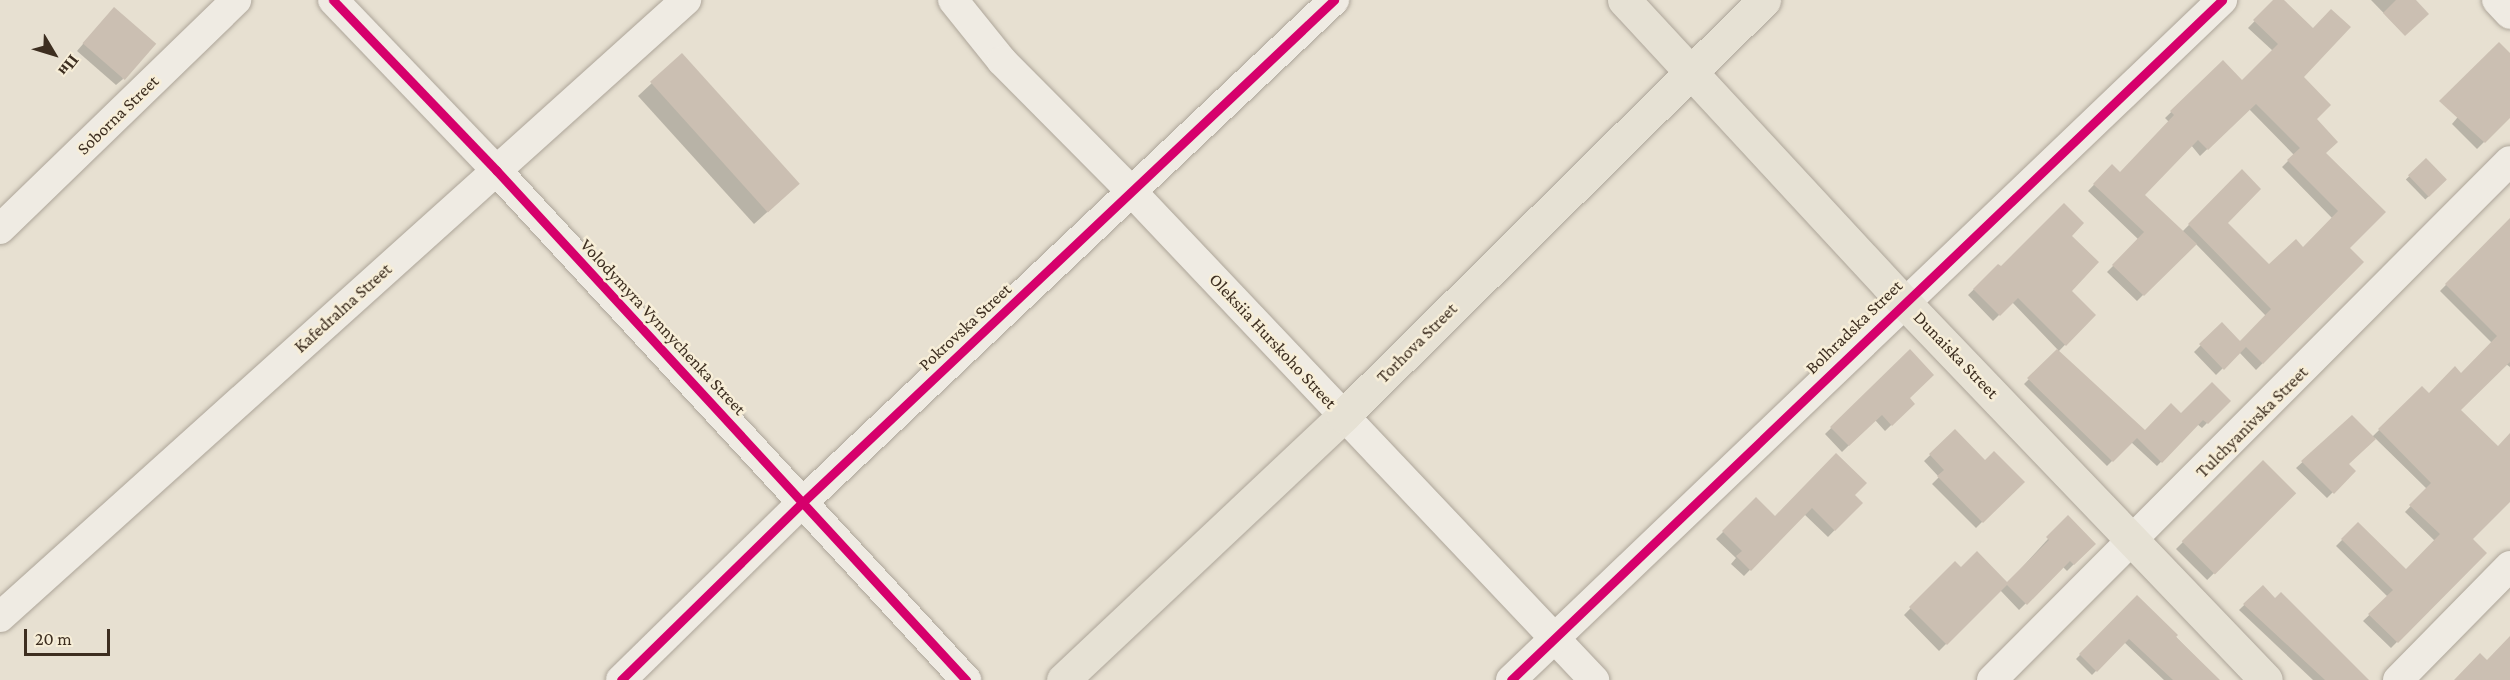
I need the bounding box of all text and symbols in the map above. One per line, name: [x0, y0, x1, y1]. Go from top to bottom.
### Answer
north arrow: [24, 24, 84, 84]
text: Пн: [55, 52, 82, 79]
street label: Soborna Street: [73, 71, 163, 159]
street label: Volodymyra Vynnychenka Street: [576, 234, 750, 420]
street label: Kafedralna Street: [290, 259, 396, 357]
street label: Oleksiia Hurskoho Street: [1205, 269, 1341, 413]
street label: Bolhradska Street: [1801, 275, 1907, 379]
street label: Pokrovska Street: [914, 279, 1016, 375]
street label: Torhova Street: [1372, 298, 1462, 388]
street label: Dunaiska Street: [1909, 307, 2003, 403]
street label: Tulchyanivska Street: [2192, 362, 2312, 482]
scale bar: [27, 617, 112, 655]
text: 20 m: [35, 629, 72, 649]

